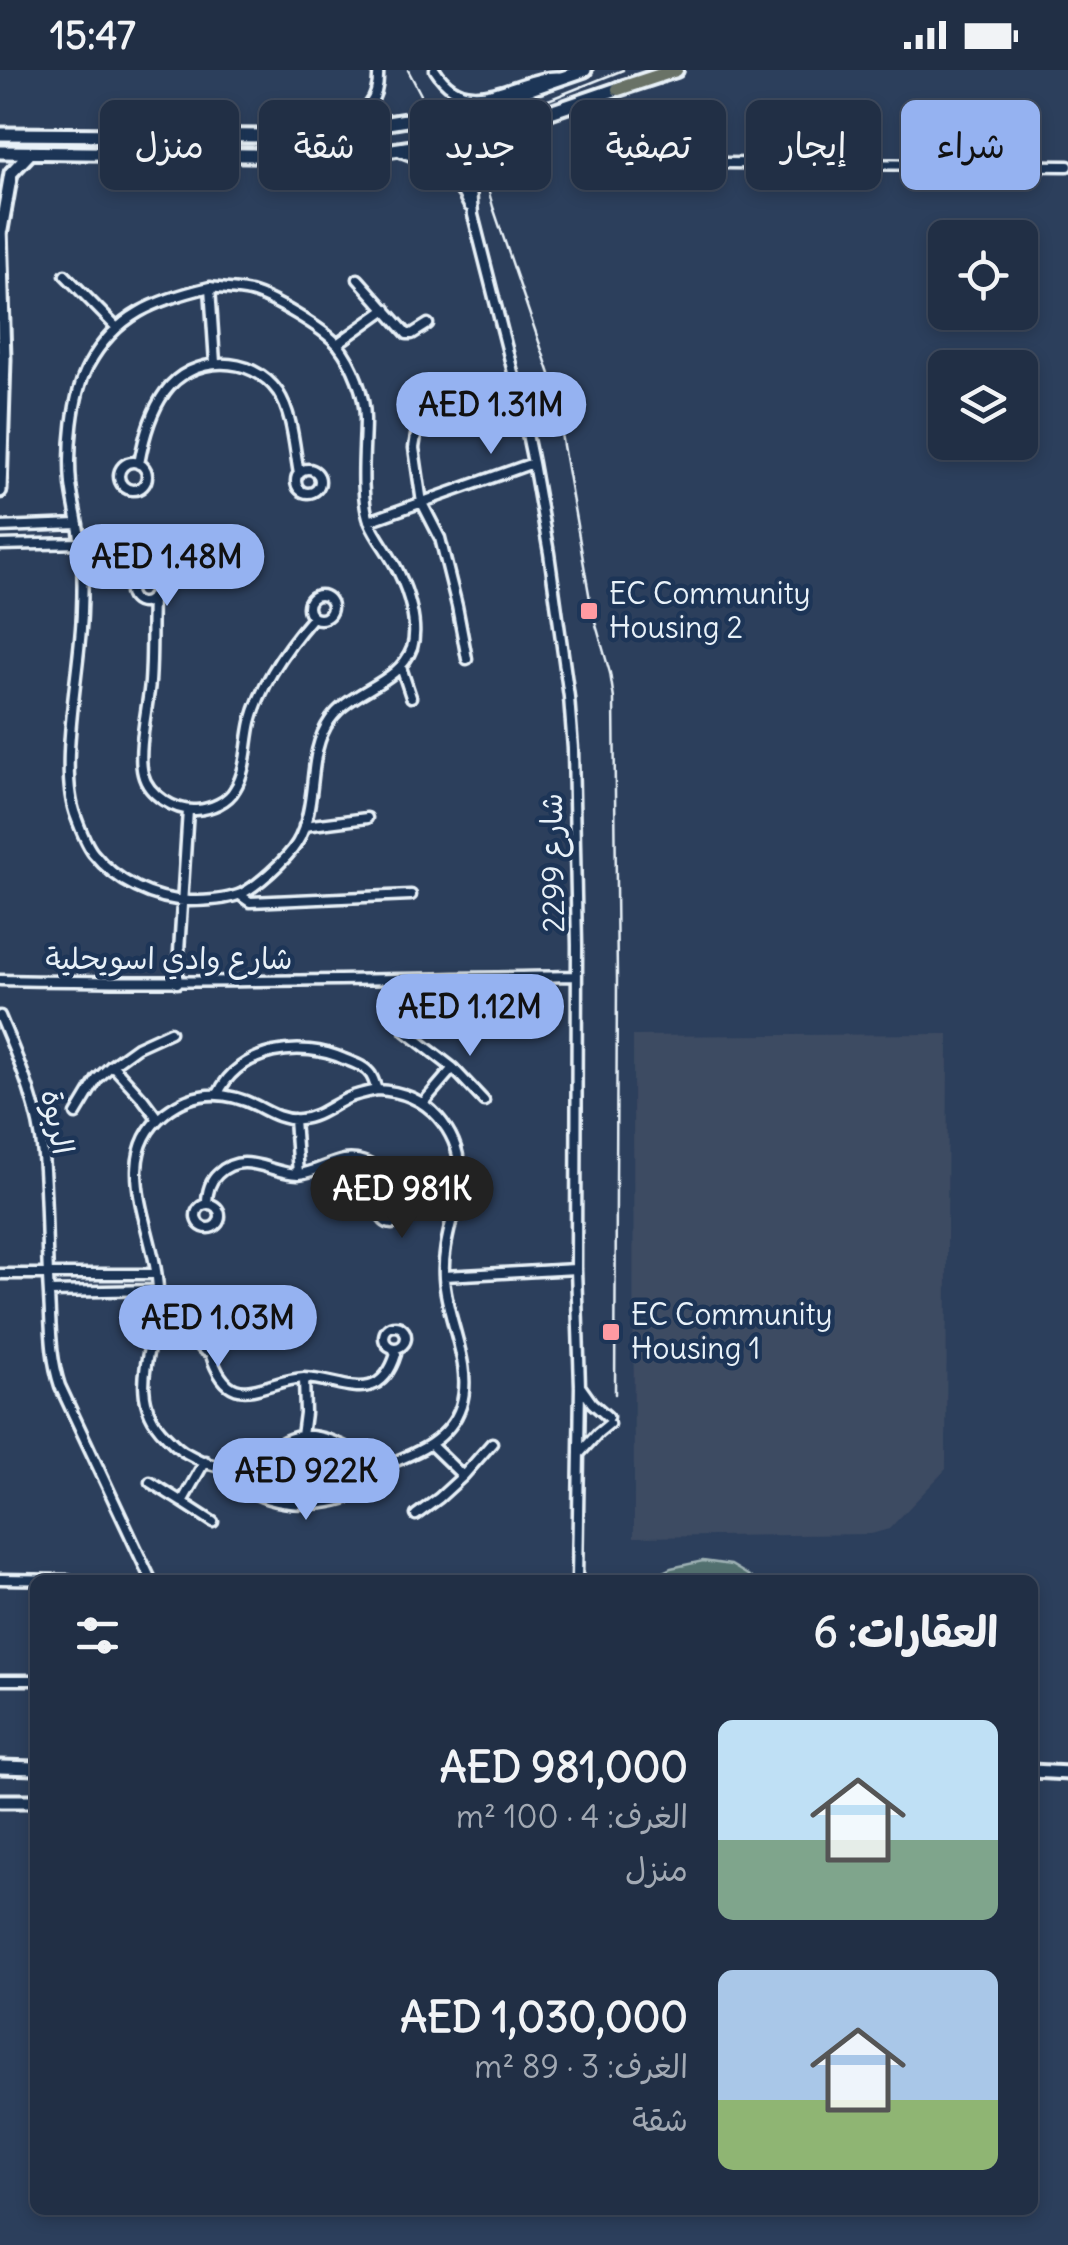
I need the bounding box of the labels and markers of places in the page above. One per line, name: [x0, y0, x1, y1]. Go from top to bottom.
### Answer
pin: AED 1.31M: [377, 372, 605, 457]
pin: AED 1.48M: [53, 524, 281, 609]
place label: EC Community Housing 2: [609, 574, 811, 646]
marker: EC Community Housing 2: [578, 600, 600, 622]
pin: AED 1.12M: [356, 974, 584, 1059]
pin: AED 981K: [299, 1156, 505, 1241]
pin: AED 1.03M: [104, 1285, 332, 1370]
place label: EC Community Housing 1: [631, 1295, 833, 1367]
marker: EC Community Housing 1: [600, 1321, 622, 1343]
pin: AED 922K: [203, 1438, 409, 1523]

